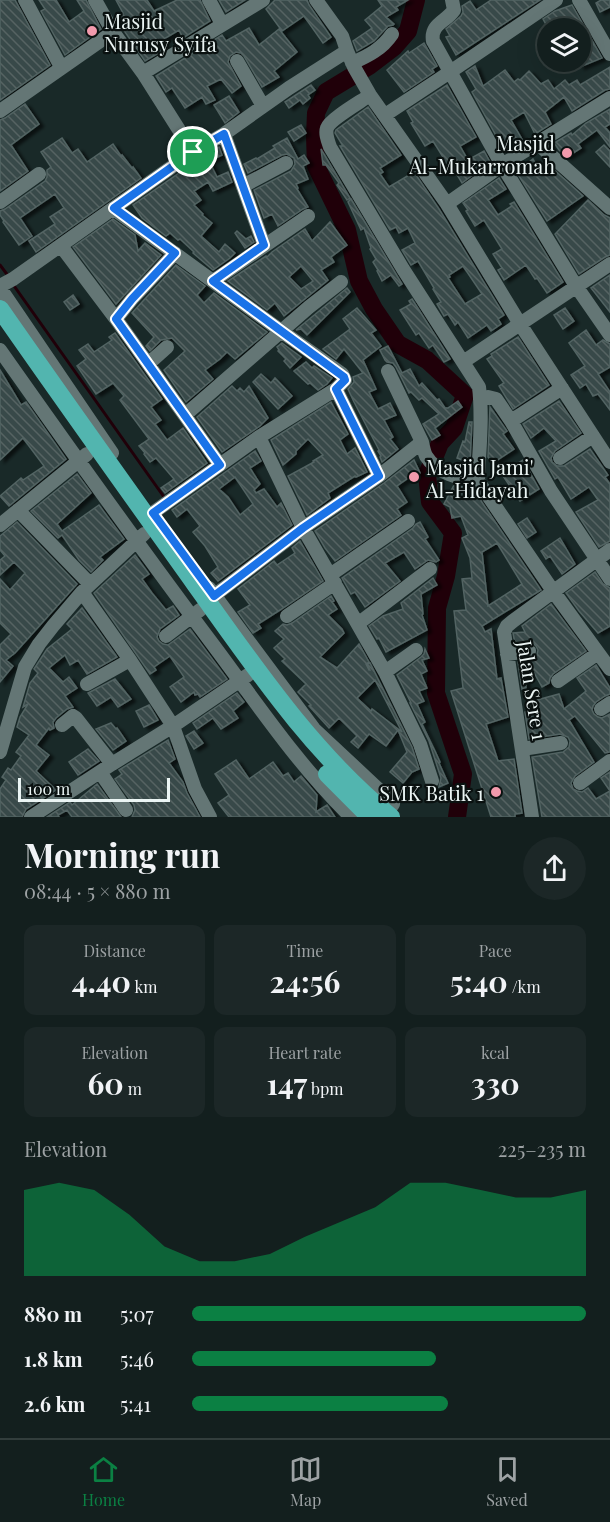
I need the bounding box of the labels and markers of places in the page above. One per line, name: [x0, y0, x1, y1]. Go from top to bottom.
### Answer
place label: Masjid Nurusy Syifa: [104, 7, 217, 57]
marker: Masjid Nurusy Syifa: [85, 24, 99, 38]
pin: [167, 126, 218, 177]
place label: Masjid Al-Mukarromah: [408, 129, 555, 179]
marker: Masjid Al-Mukarromah: [560, 146, 574, 160]
place label: Masjid Jami' Al-Hidayah: [425, 453, 533, 503]
marker: Masjid Jami' Al-Hidayah: [407, 470, 421, 484]
place label: SMK Batik 1: [379, 779, 484, 806]
marker: SMK Batik 1: [489, 785, 503, 799]

